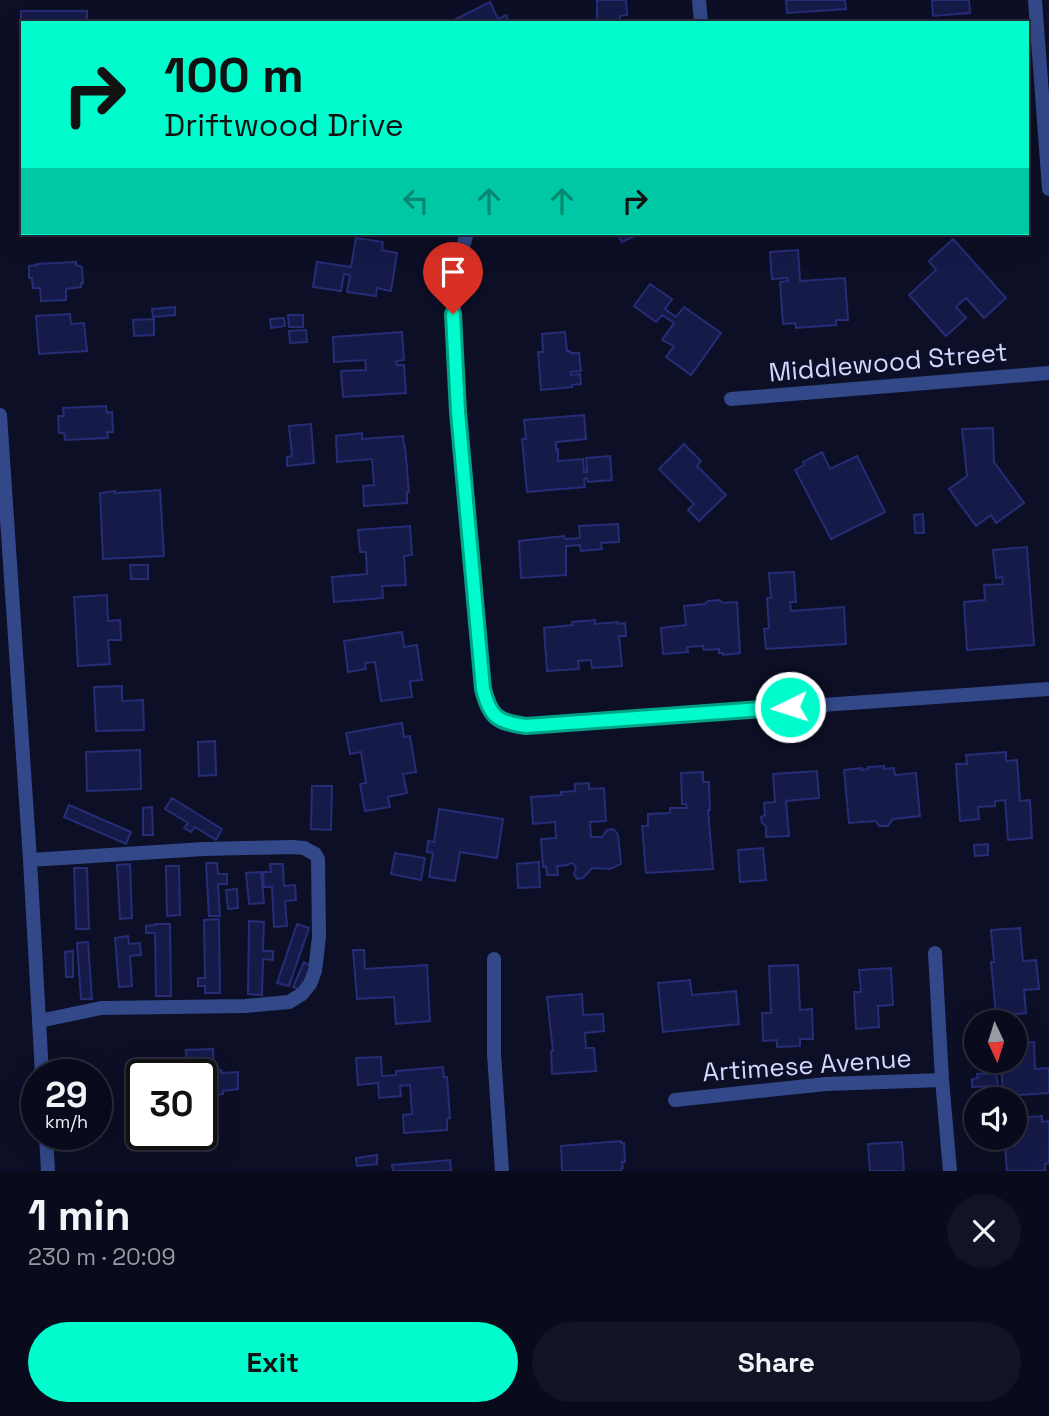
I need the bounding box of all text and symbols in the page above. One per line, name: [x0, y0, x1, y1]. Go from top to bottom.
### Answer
text: 100 m: [164, 44, 304, 106]
icon: right: [49, 49, 140, 140]
text: Driftwood Drive: [164, 105, 404, 145]
icon: left: [397, 182, 435, 220]
icon: ahead: [470, 182, 508, 220]
icon: ahead: [543, 182, 581, 220]
icon: right: [616, 182, 654, 220]
pin: [423, 242, 483, 314]
icon: arrive: [434, 253, 472, 291]
street label: Middlewood Street: [767, 335, 1009, 389]
position arrow: [753, 670, 827, 744]
north arrow: [964, 1010, 1027, 1073]
map controls: [964, 1010, 1027, 1150]
street label: Artimese Avenue: [701, 1041, 913, 1089]
speed limit sign: 30: [126, 1059, 217, 1150]
text: 29: [45, 1073, 88, 1117]
button: sound: [964, 1087, 1027, 1150]
text: km/h: [45, 1110, 88, 1133]
text: 1 min: [28, 1189, 131, 1242]
button: close: [947, 1194, 1021, 1268]
text: 230 m · 20:09: [28, 1242, 176, 1272]
button: Exit: [28, 1322, 518, 1402]
button: Share: [532, 1322, 1021, 1402]

